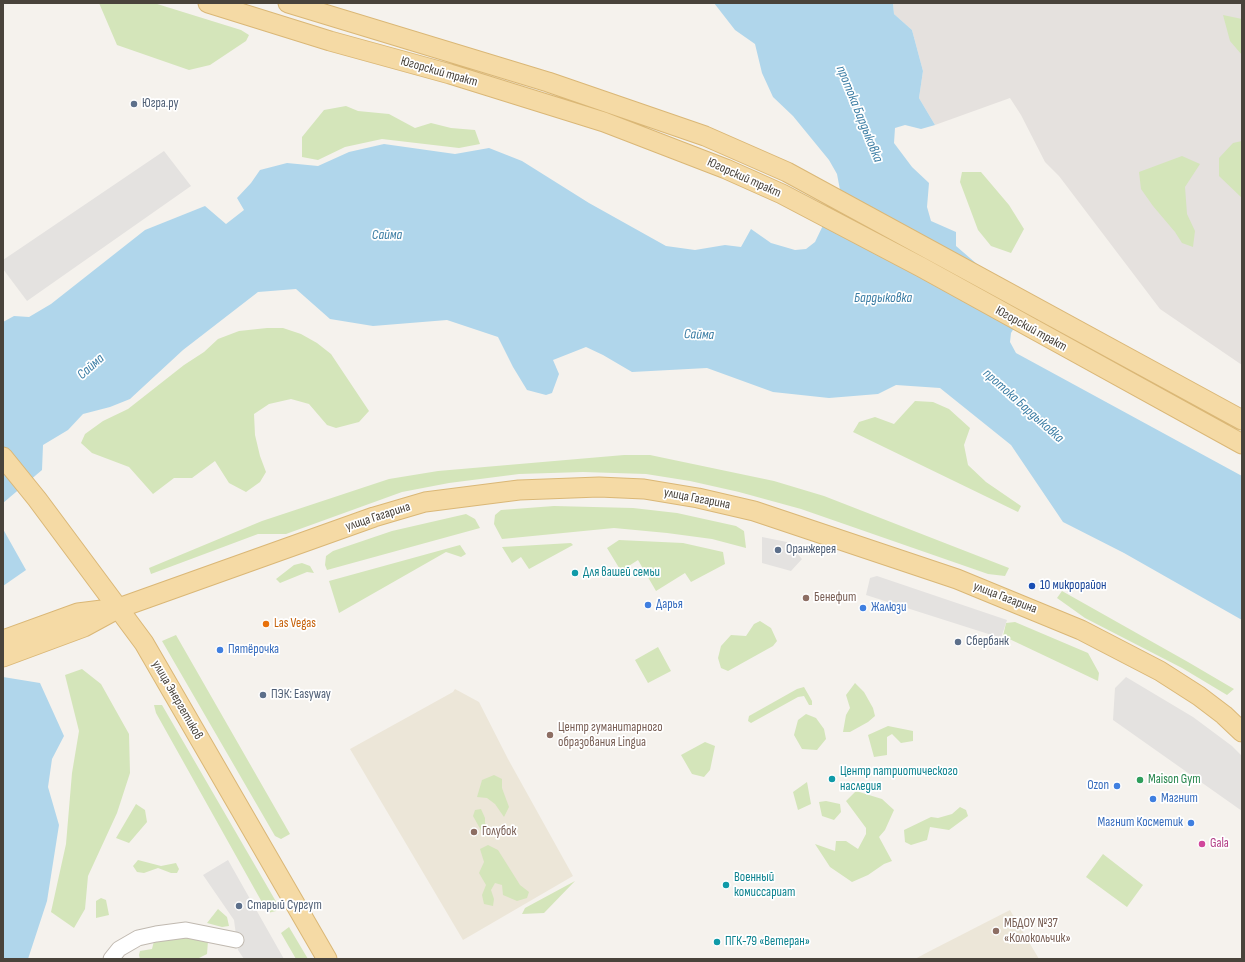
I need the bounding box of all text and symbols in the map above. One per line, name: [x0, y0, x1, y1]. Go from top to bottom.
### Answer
street label: Югорский тракт: [399, 54, 479, 90]
water label: протока Бардыковка: [832, 63, 886, 165]
place label: Югра.ру: [142, 96, 179, 112]
marker: Югра.ру: [129, 99, 139, 109]
street label: Югорский тракт: [705, 155, 783, 201]
water label: Сайма: [372, 227, 402, 243]
water label: Бардыковка: [854, 290, 912, 306]
street label: Югорский тракт: [993, 303, 1069, 355]
water label: Сайма: [684, 326, 714, 344]
water label: Сайма: [74, 351, 108, 383]
water label: протока Бардыковка: [979, 365, 1067, 447]
street label: улица Гагарина: [662, 485, 732, 513]
street label: улица Гагарина: [344, 499, 412, 535]
place label: Оранжерея: [786, 542, 836, 558]
marker: Оранжерея: [773, 545, 783, 555]
place label: Для вашей семьи: [583, 565, 660, 581]
marker: Для вашей семьи: [570, 568, 580, 578]
place label: 10 микрорайон: [1040, 578, 1107, 594]
street label: улица Гагарина: [971, 579, 1039, 617]
marker: 10 микрорайон: [1027, 581, 1037, 591]
place label: Бенефит: [814, 590, 856, 606]
marker: Бенефит: [801, 593, 811, 603]
place label: Дарья: [656, 597, 683, 613]
marker: Дарья: [643, 600, 653, 610]
place label: Жалюзи: [871, 600, 906, 616]
marker: Жалюзи: [858, 603, 868, 613]
place label: Las Vegas: [274, 616, 316, 632]
marker: Las Vegas: [261, 619, 271, 629]
place label: Сбербанк: [966, 634, 1009, 650]
marker: Сбербанк: [953, 637, 963, 647]
place label: Пятёрочка: [228, 642, 279, 658]
marker: Пятёрочка: [215, 645, 225, 655]
street label: улица Энергетиков: [148, 658, 206, 742]
place label: ПЭК: Easyway: [271, 687, 331, 703]
marker: ПЭК: Easyway: [258, 690, 268, 700]
place label: Центр гуманитарного образования Lingua: [558, 720, 663, 751]
marker: Центр гуманитарного образования Lingua: [545, 730, 555, 740]
place label: Центр патриотического наследия: [840, 764, 958, 795]
place label: Maison Gym: [1148, 772, 1201, 788]
marker: Центр патриотического наследия: [827, 774, 837, 784]
marker: Maison Gym: [1135, 775, 1145, 785]
place label: Ozon: [1087, 778, 1109, 794]
marker: Ozon: [1112, 781, 1122, 791]
place label: Магнит: [1161, 791, 1198, 807]
marker: Магнит: [1148, 794, 1158, 804]
place label: Магнит Косметик: [1098, 815, 1183, 831]
marker: Магнит Косметик: [1186, 818, 1196, 828]
place label: Голубок: [482, 824, 516, 840]
marker: Голубок: [469, 827, 479, 837]
place label: Gala: [1210, 836, 1229, 852]
marker: Gala: [1197, 839, 1207, 849]
place label: Военный комиссариат: [734, 870, 795, 901]
marker: Военный комиссариат: [721, 880, 731, 890]
place label: Старый Сургут: [247, 898, 322, 914]
marker: Старый Сургут: [234, 901, 244, 911]
place label: МБДОУ №37 «Колокольчик»: [1004, 916, 1071, 947]
marker: МБДОУ №37 «Колокольчик»: [991, 926, 1001, 936]
place label: ПГК-79 «Ветеран»: [725, 934, 810, 950]
marker: ПГК-79 «Ветеран»: [712, 937, 722, 947]

